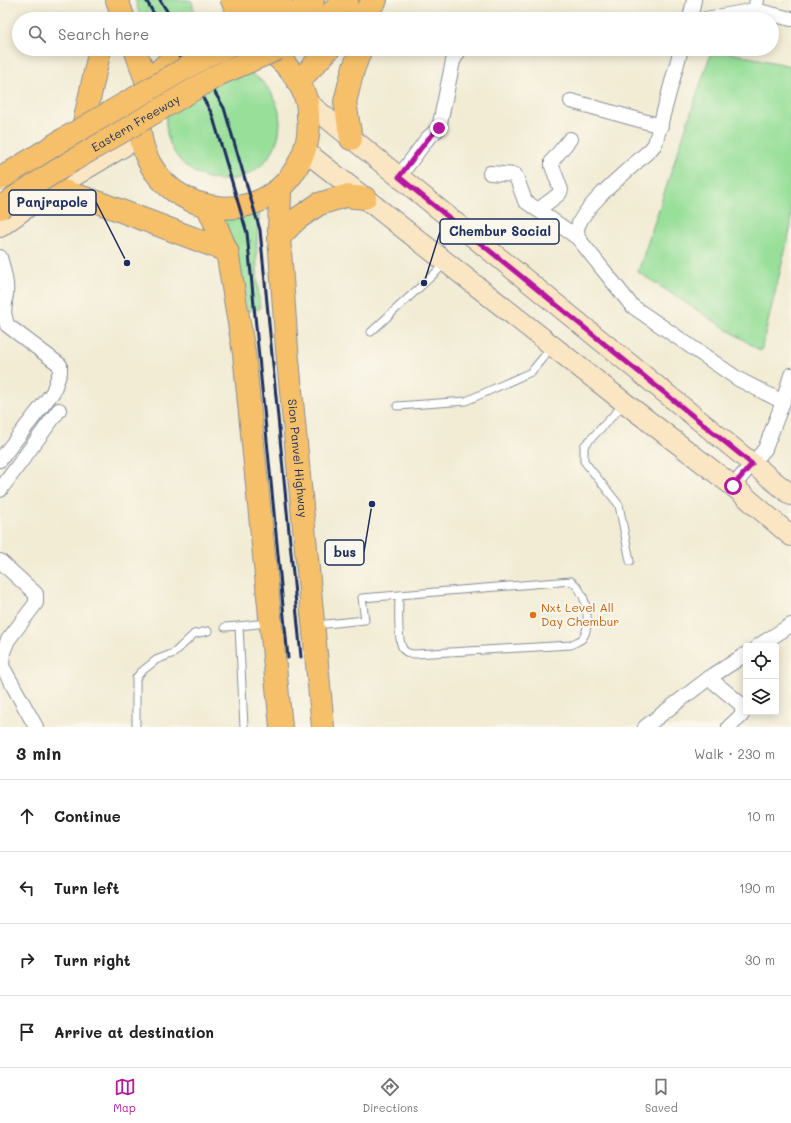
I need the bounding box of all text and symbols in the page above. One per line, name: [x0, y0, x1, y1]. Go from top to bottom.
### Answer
search box: [12, 12, 779, 56]
icon: search: [26, 23, 48, 45]
text: Search here: [58, 24, 149, 44]
street label: Eastern Freeway: [88, 90, 183, 155]
route end: [430, 119, 448, 137]
callout: Panjrapole: [9, 190, 96, 215]
text: Panjrapole: [16, 193, 88, 210]
callout: Chembur Social: [440, 219, 559, 244]
text: Chembur Social: [449, 222, 551, 239]
street label: Sion Panvel Highway: [285, 398, 312, 518]
route start: [724, 477, 742, 495]
callout: bus: [325, 540, 364, 565]
text: bus: [334, 543, 356, 560]
place label: Nxt Level All Day Chembur: [541, 599, 619, 629]
marker: Nxt Level All Day Chembur: [528, 610, 538, 620]
map controls: [743, 643, 779, 715]
button: locate: [743, 643, 779, 679]
button: layers: [743, 679, 779, 715]
text: 3 min: [16, 742, 61, 764]
text: Walk · 230 m: [694, 745, 775, 762]
icon: ahead: [16, 805, 38, 827]
text: Continue: [54, 806, 121, 826]
text: 10 m: [747, 807, 775, 824]
icon: left: [16, 877, 38, 899]
text: Turn left: [54, 878, 119, 898]
text: 190 m: [739, 879, 775, 896]
icon: right: [16, 949, 38, 971]
text: Turn right: [54, 950, 131, 970]
text: 30 m: [745, 951, 775, 968]
icon: arrive: [16, 1021, 38, 1043]
text: Arrive at destination: [54, 1022, 214, 1042]
tab: Map: [113, 1076, 136, 1115]
tab: Directions: [362, 1076, 418, 1115]
tab: Saved: [645, 1076, 678, 1115]

